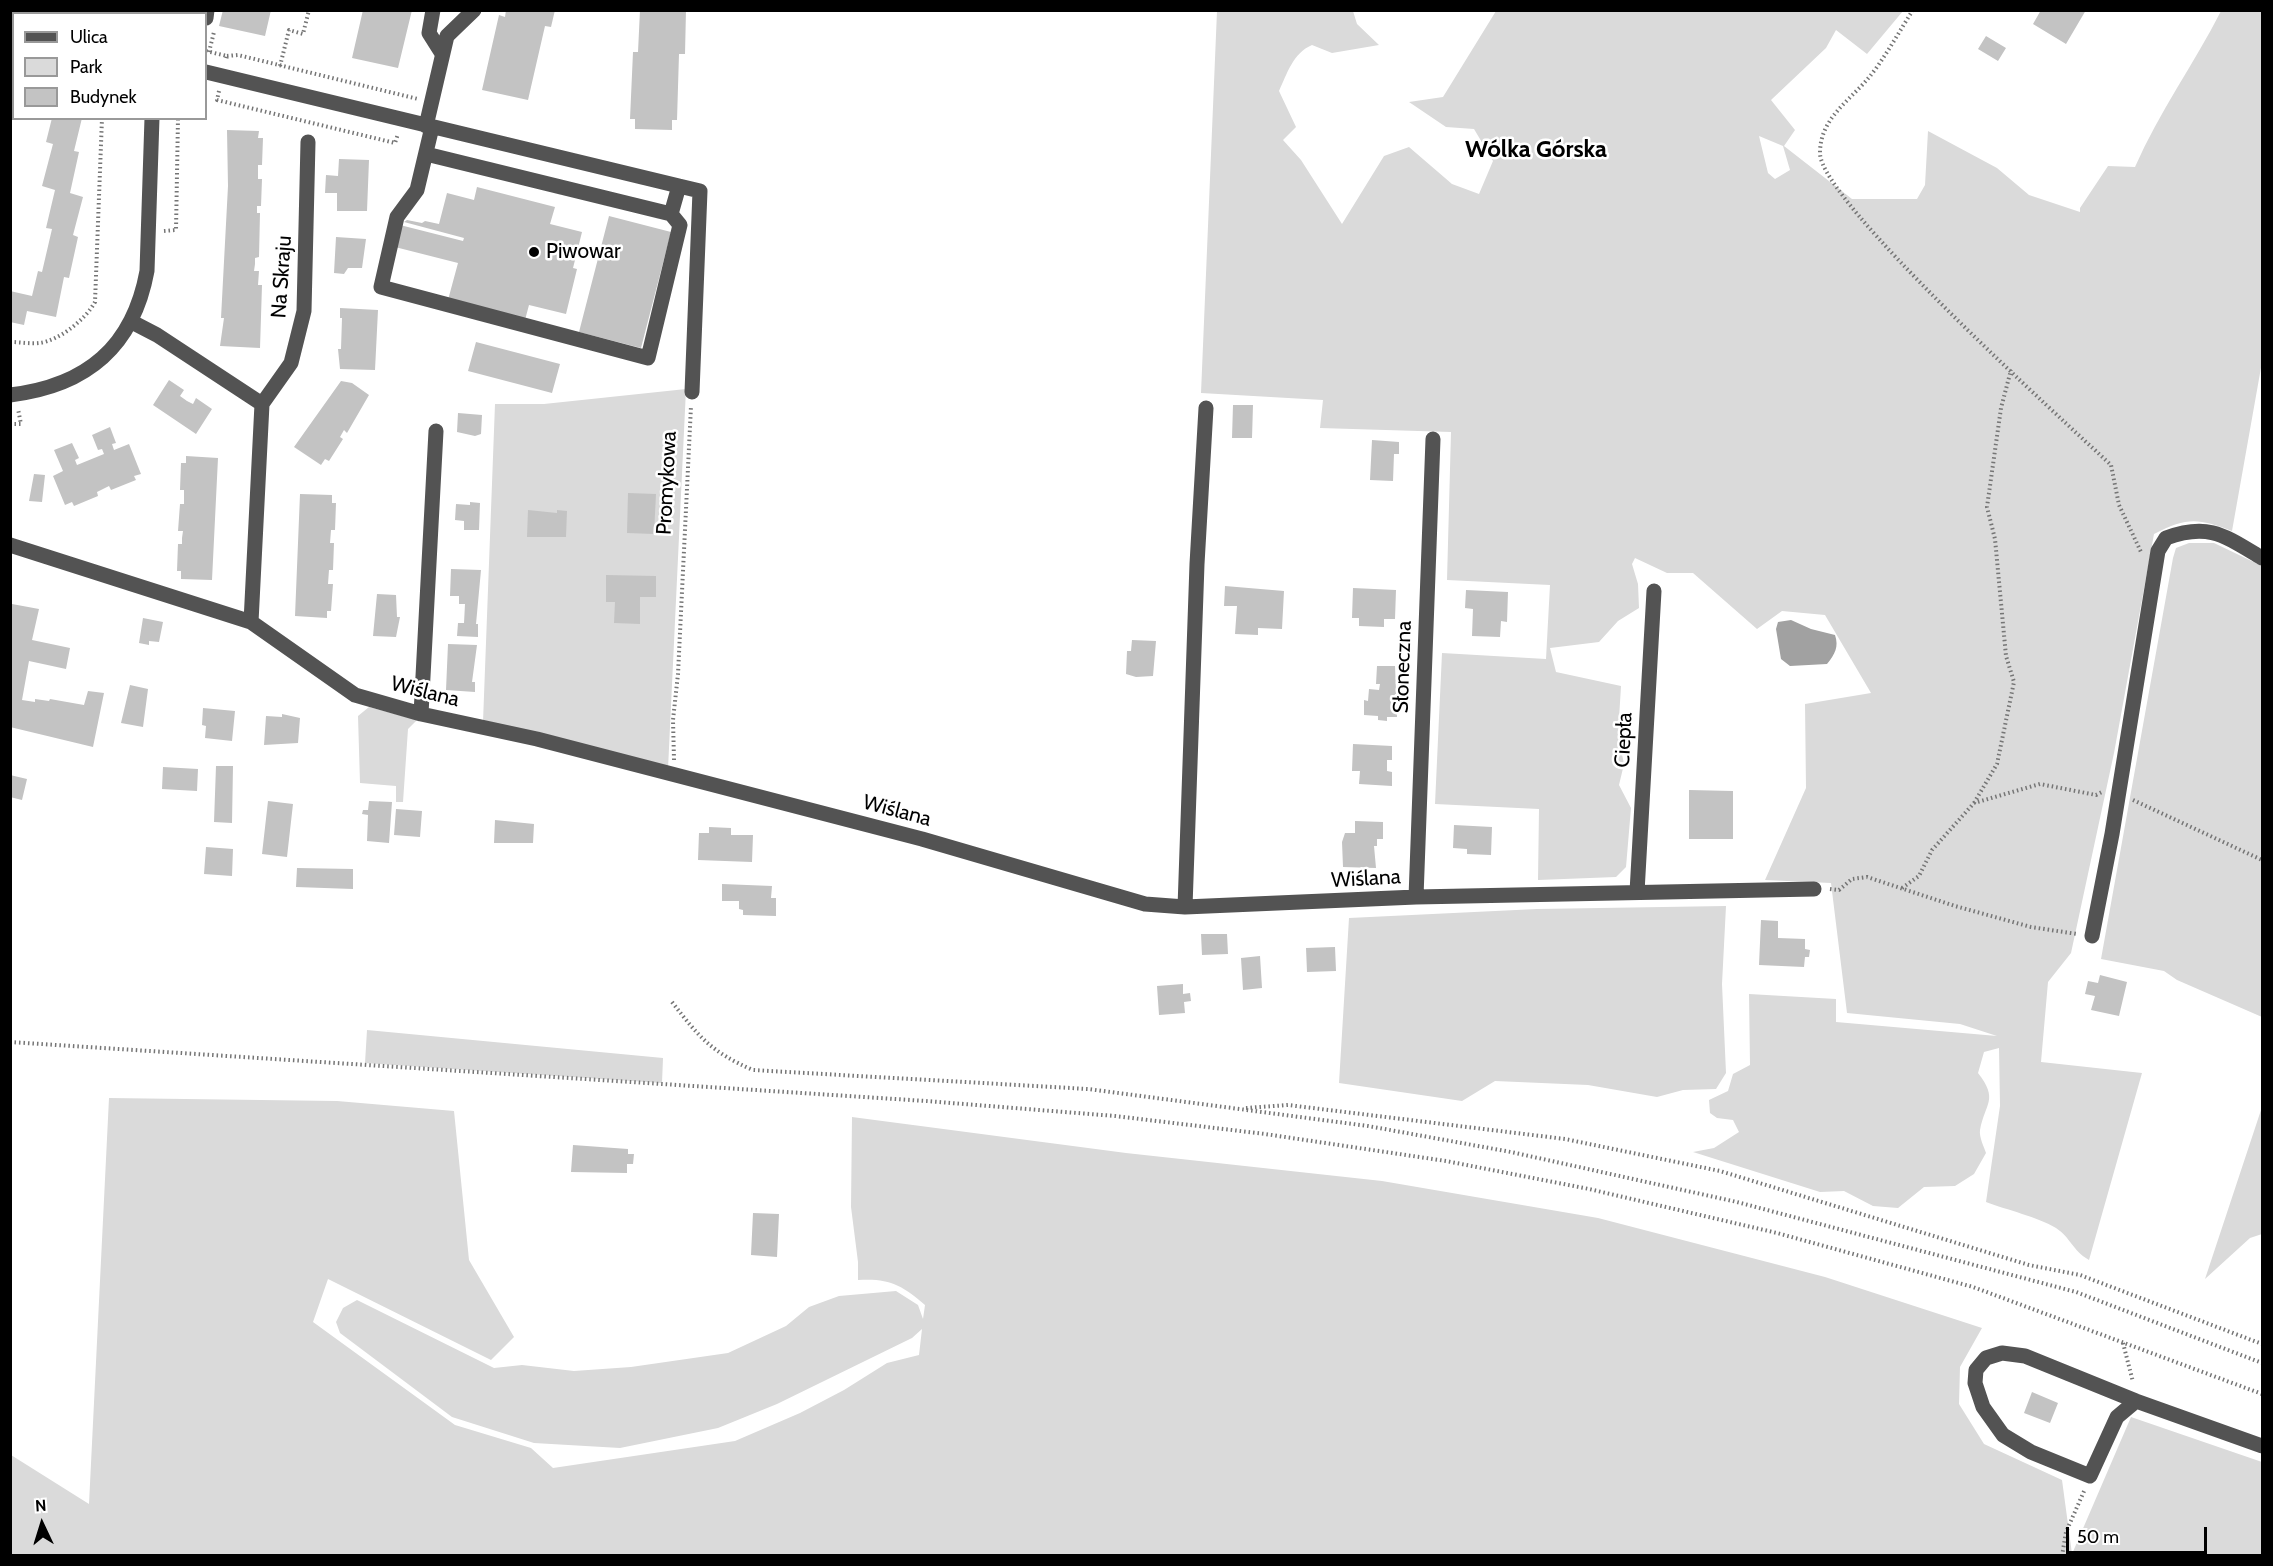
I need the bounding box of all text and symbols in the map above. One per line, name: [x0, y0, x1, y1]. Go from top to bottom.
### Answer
legend: [12, 12, 207, 120]
text: Ulica: [70, 26, 108, 48]
text: Park: [70, 56, 102, 78]
text: Budynek: [70, 86, 137, 108]
district label: Wólka Górska: [1465, 136, 1607, 164]
street label: Na Skraju: [267, 235, 297, 319]
place label: Piwowar: [546, 239, 621, 265]
marker: Piwowar: [527, 245, 541, 259]
street label: Promykowa: [652, 430, 682, 536]
street label: Słoneczna: [1389, 620, 1417, 714]
street label: Wiślana: [388, 671, 462, 713]
street label: Ciepła: [1610, 712, 1638, 768]
street label: Wiślana: [860, 790, 934, 832]
street label: Wiślana: [1331, 865, 1401, 893]
north arrow: [12, 1494, 72, 1554]
text: N: [34, 1496, 47, 1515]
scale bar: [2069, 1515, 2210, 1553]
text: 50 m: [2077, 1526, 2119, 1548]

